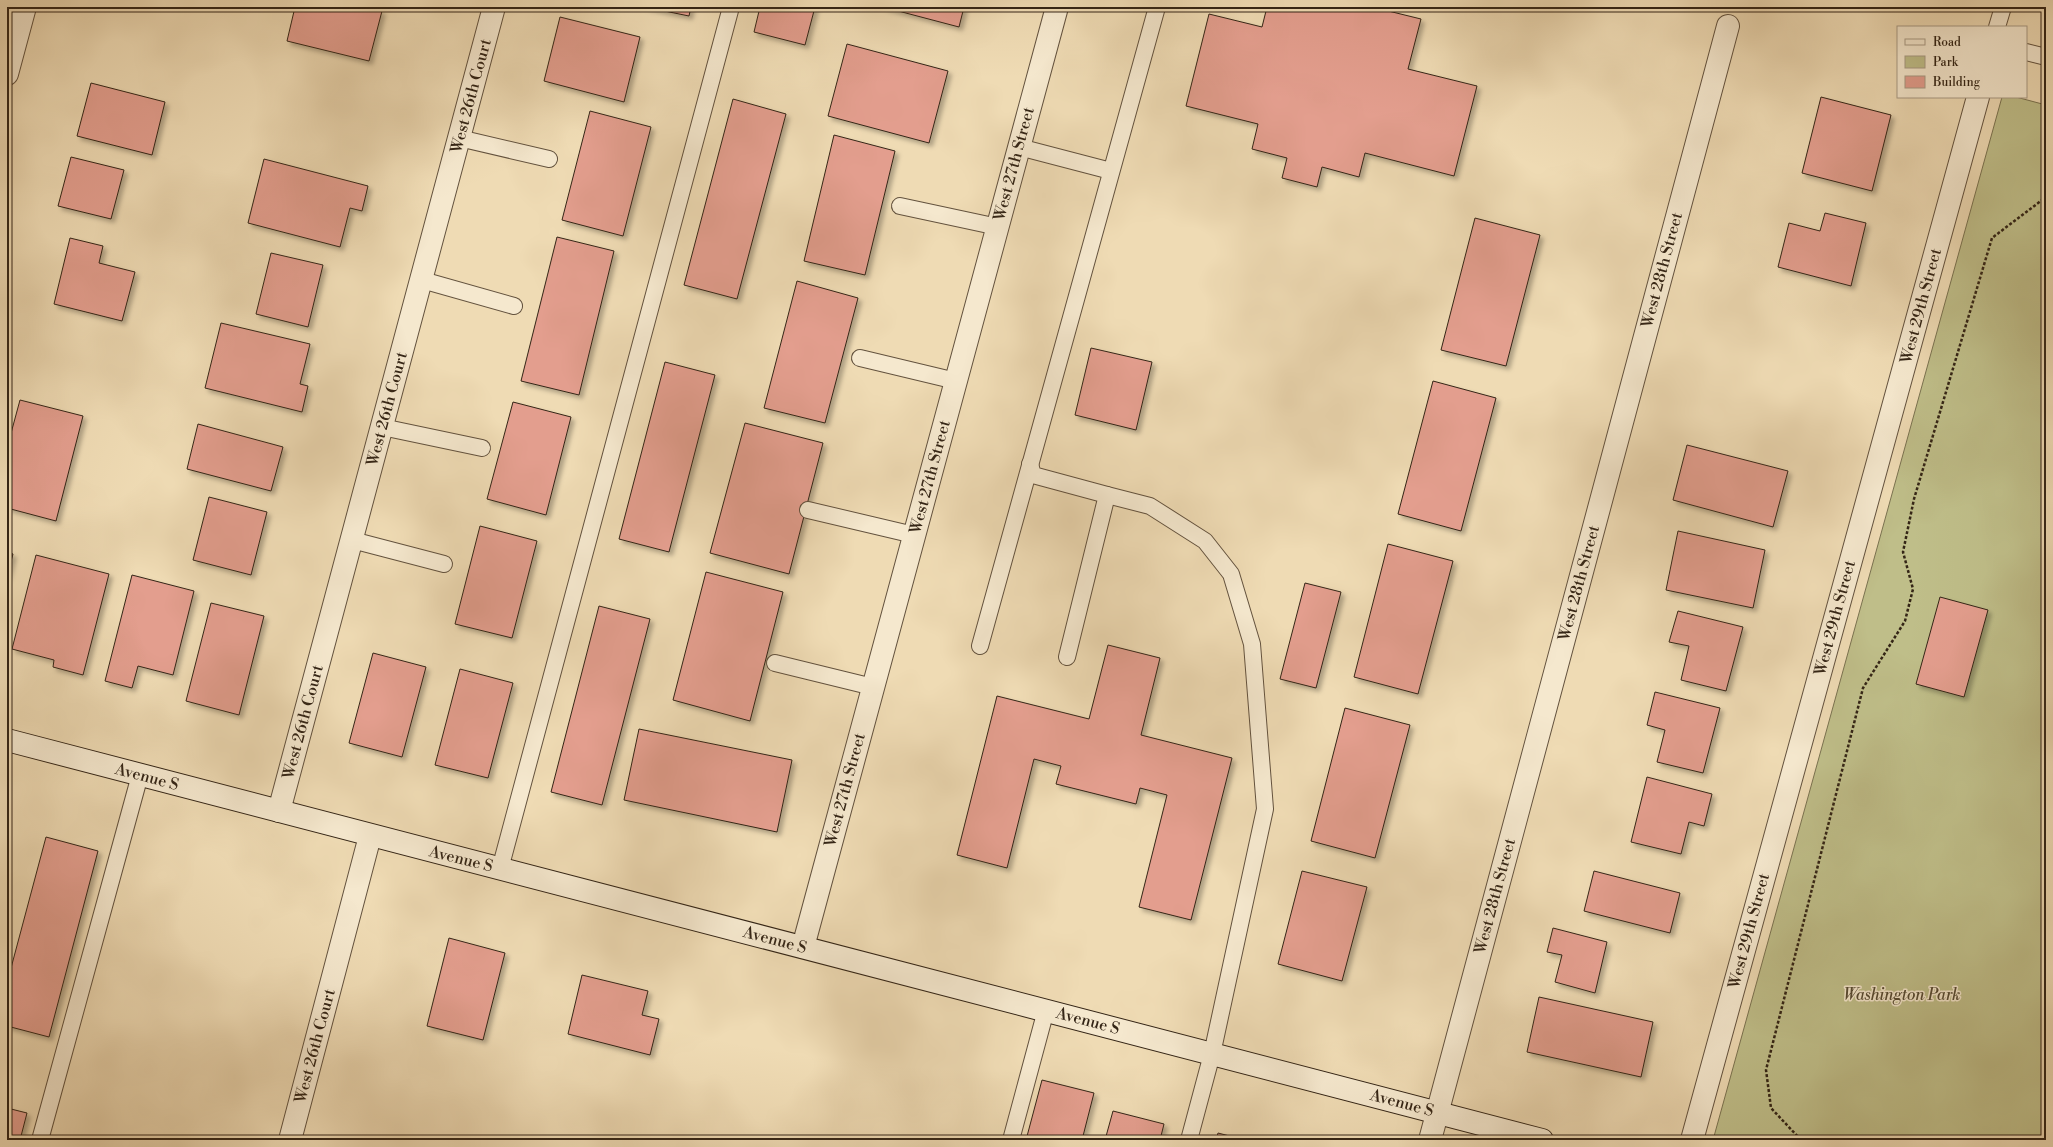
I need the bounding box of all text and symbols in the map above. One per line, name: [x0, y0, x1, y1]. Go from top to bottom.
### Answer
legend: [1897, 26, 2027, 98]
text: Road: [1933, 35, 1961, 50]
street label: West 26th Court: [446, 36, 496, 156]
text: Park: [1933, 55, 1959, 70]
text: Building: [1932, 75, 1981, 90]
street label: West 27th Street: [989, 105, 1039, 224]
street label: West 28th Street: [1637, 210, 1687, 331]
street label: West 29th Street: [1896, 246, 1946, 367]
street label: West 26th Court: [362, 349, 412, 469]
street label: West 27th Street: [905, 418, 955, 537]
street label: West 28th Street: [1554, 523, 1604, 644]
street label: West 29th Street: [1810, 558, 1860, 679]
street label: West 26th Court: [278, 662, 328, 782]
street label: West 27th Street: [820, 731, 870, 850]
street label: Avenue S: [112, 759, 181, 795]
street label: West 28th Street: [1470, 836, 1520, 957]
street label: Avenue S: [426, 841, 495, 877]
street label: West 29th Street: [1724, 871, 1774, 992]
street label: Avenue S: [740, 922, 809, 958]
park label: Washington Park: [1843, 985, 1961, 1005]
street label: West 26th Court: [290, 986, 340, 1106]
street label: Avenue S: [1053, 1003, 1122, 1039]
street label: Avenue S: [1367, 1085, 1436, 1121]

